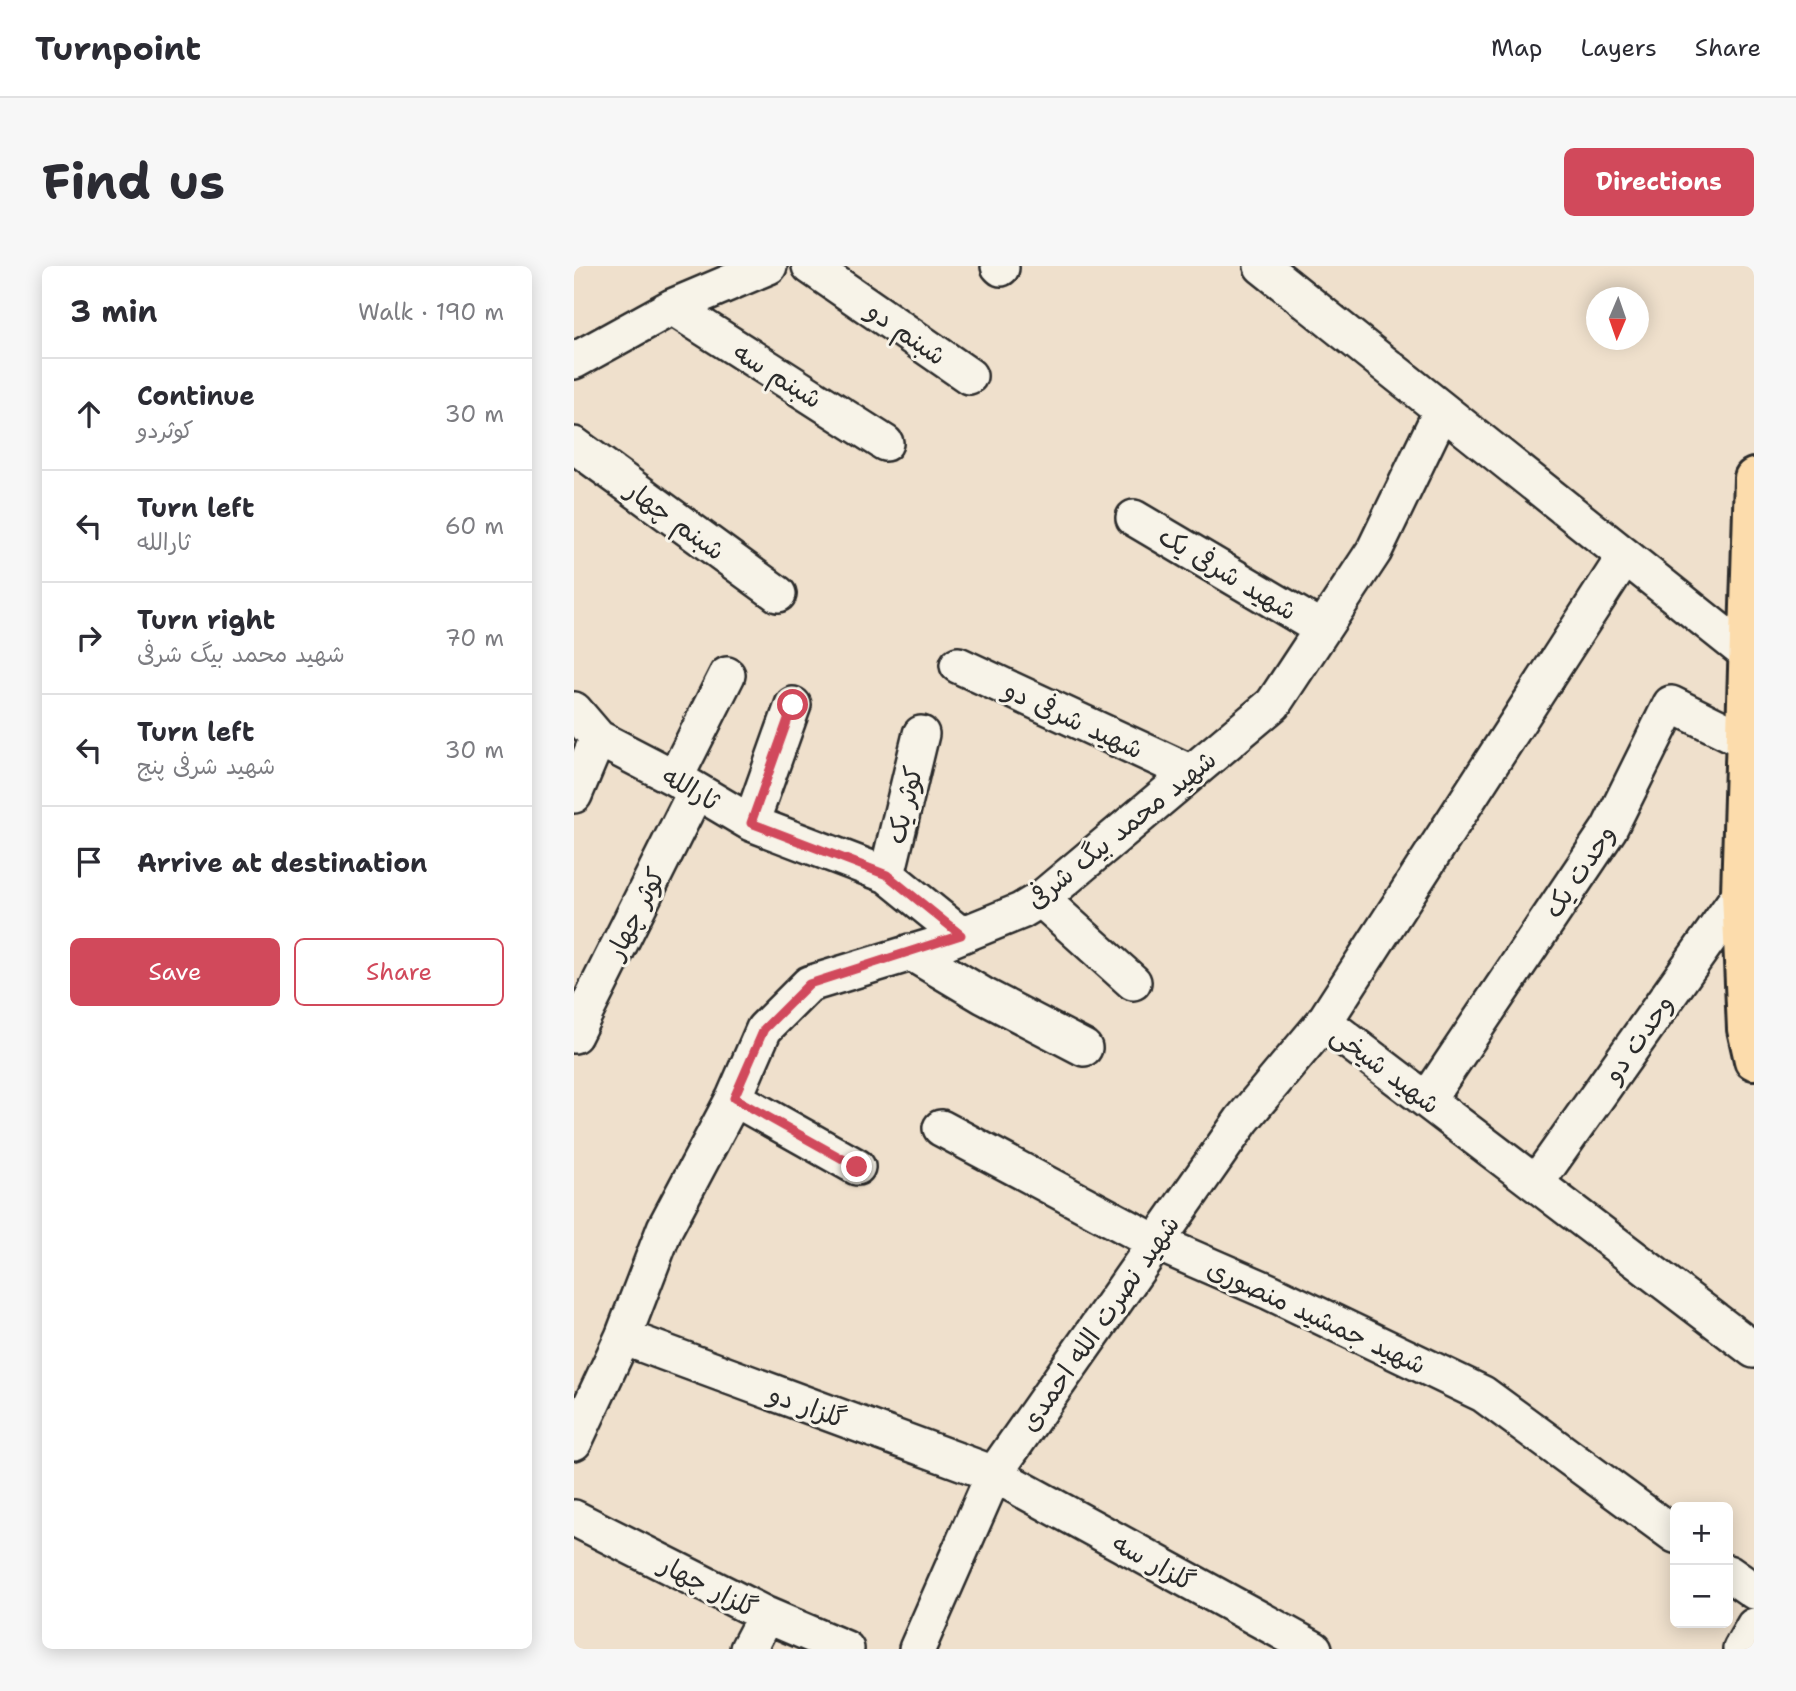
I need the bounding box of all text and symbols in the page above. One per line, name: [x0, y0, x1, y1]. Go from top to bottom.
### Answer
text: Turnpoint: [35, 26, 201, 71]
text: Map: [1491, 32, 1542, 64]
text: Layers: [1580, 32, 1657, 64]
text: Share: [1695, 32, 1761, 64]
button: Directions: [1564, 148, 1754, 216]
text: Find us: [42, 149, 225, 215]
north arrow: [1586, 287, 1649, 350]
text: 3 min: [70, 291, 157, 332]
street label: شبنم دو: [857, 292, 954, 375]
text: Walk · 190 m: [358, 297, 504, 327]
street label: شبنم سه: [725, 334, 829, 418]
text: Continue: [137, 378, 255, 413]
icon: ahead: [70, 395, 108, 433]
text: 30 m: [445, 399, 504, 429]
text: کوثردو: [137, 415, 194, 445]
street label: شبنم چهار: [616, 471, 732, 570]
text: Turn left: [137, 490, 254, 525]
icon: left: [70, 507, 108, 545]
text: 60 m: [445, 511, 504, 541]
street label: شهید شرفی یک: [1152, 518, 1304, 628]
text: ثارالله: [137, 527, 190, 557]
text: Turn right: [137, 602, 275, 637]
icon: right: [70, 619, 108, 657]
text: 70 m: [445, 623, 504, 653]
text: شهید محمد بیگ شرفی: [137, 639, 345, 669]
street label: شهید شرفی دو: [997, 671, 1149, 766]
route start: [777, 689, 808, 720]
text: Turn left: [137, 714, 254, 749]
icon: left: [70, 731, 108, 769]
text: 30 m: [445, 735, 504, 765]
street label: شهید محمد بیگ شرفی: [1019, 741, 1223, 917]
text: شهید شرفی پنج: [137, 751, 275, 781]
street label: ثارالله: [656, 758, 727, 819]
street label: کوثر یک: [877, 762, 931, 848]
street label: وحدت یک: [1535, 818, 1623, 924]
icon: arrive: [70, 843, 108, 881]
text: Arrive at destination: [137, 845, 427, 880]
street label: کوثر چهار: [596, 861, 673, 966]
button: Save: [70, 938, 280, 1006]
button: Share: [294, 938, 504, 1006]
street label: وحدت دو: [1594, 987, 1681, 1090]
street label: شهید شیخی: [1324, 1016, 1448, 1122]
route end: [841, 1151, 872, 1182]
street label: شهید نصرت الله احمدی: [1011, 1208, 1187, 1438]
street label: شهید جمشید منصوری: [1202, 1250, 1432, 1382]
street label: گلزار دو: [763, 1375, 852, 1436]
map controls: [1670, 1502, 1733, 1628]
button: +: [1670, 1502, 1733, 1565]
street label: گلزار سه: [1106, 1525, 1202, 1599]
street label: گلزار چهار: [652, 1546, 764, 1625]
button: −: [1670, 1565, 1733, 1628]

